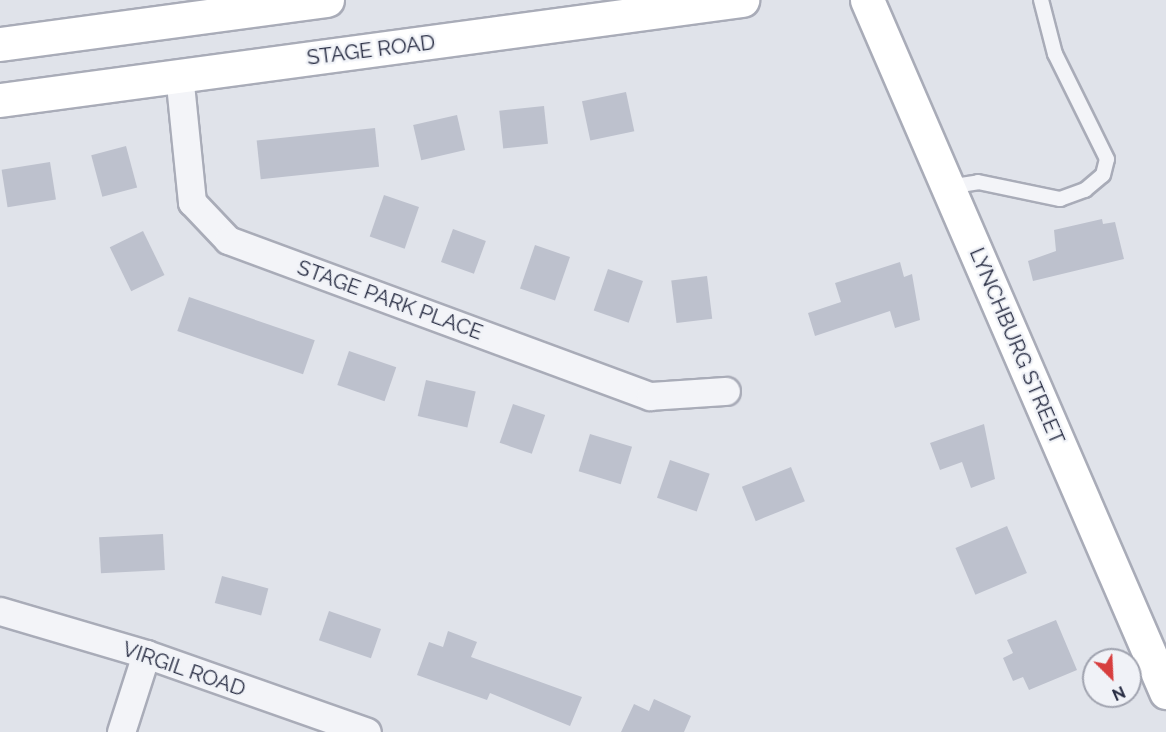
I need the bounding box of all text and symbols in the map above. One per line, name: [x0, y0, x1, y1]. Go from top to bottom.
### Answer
street label: STAGE ROAD: [305, 30, 437, 70]
street label: LYNCHBURG STREET: [964, 244, 1070, 448]
street label: STAGE PARK PLACE: [294, 255, 486, 345]
street label: VIRGIL ROAD: [119, 636, 249, 702]
north arrow: [1082, 648, 1142, 708]
text: N: [1109, 682, 1128, 704]

